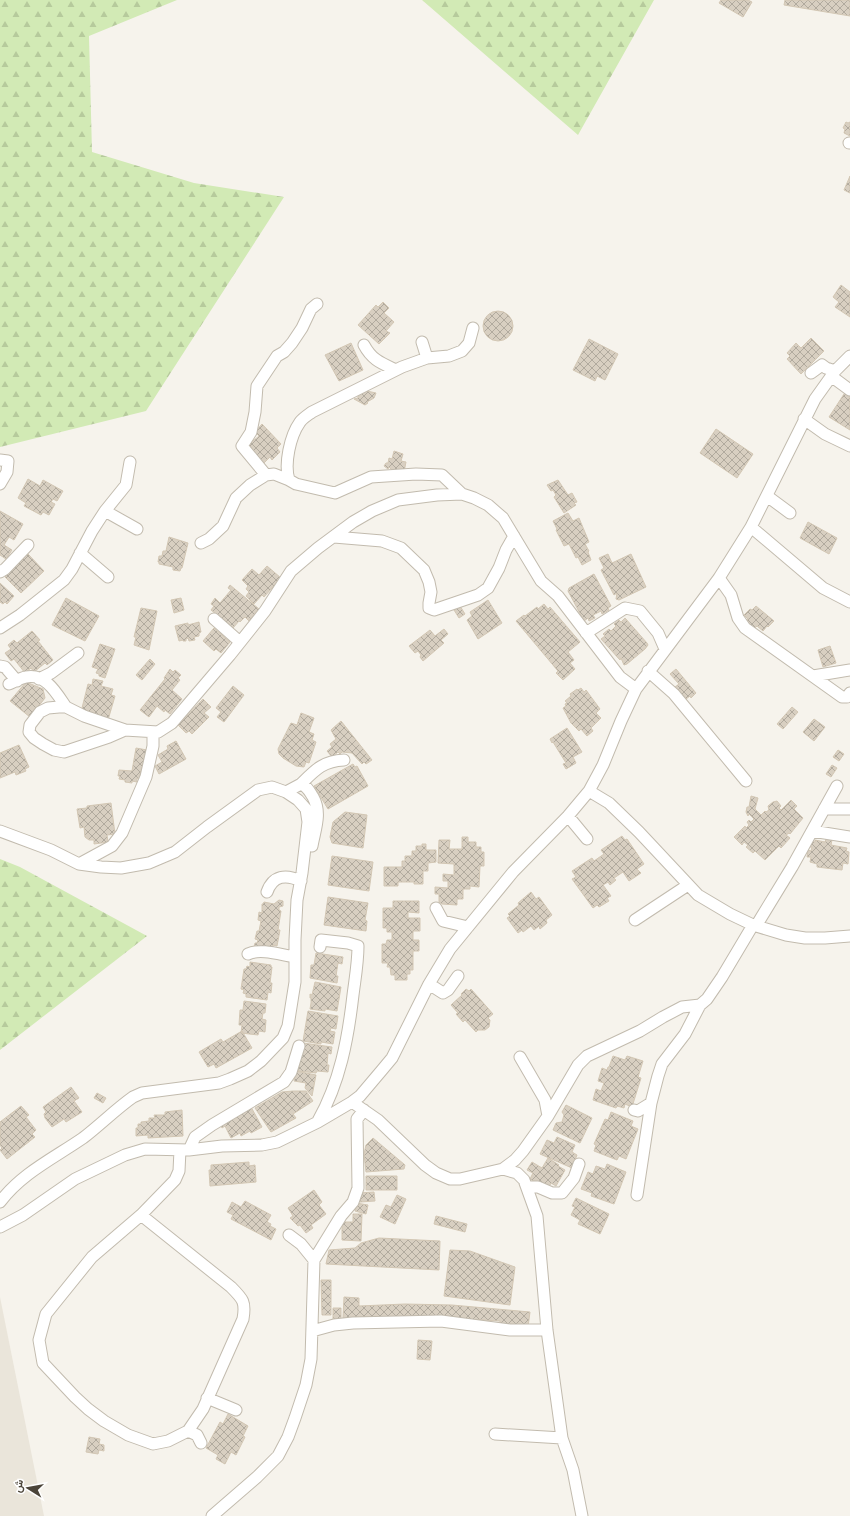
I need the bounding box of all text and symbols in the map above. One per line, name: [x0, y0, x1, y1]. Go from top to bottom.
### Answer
north arrow: [8, 1468, 48, 1508]
text: ش: [10, 1478, 27, 1494]

